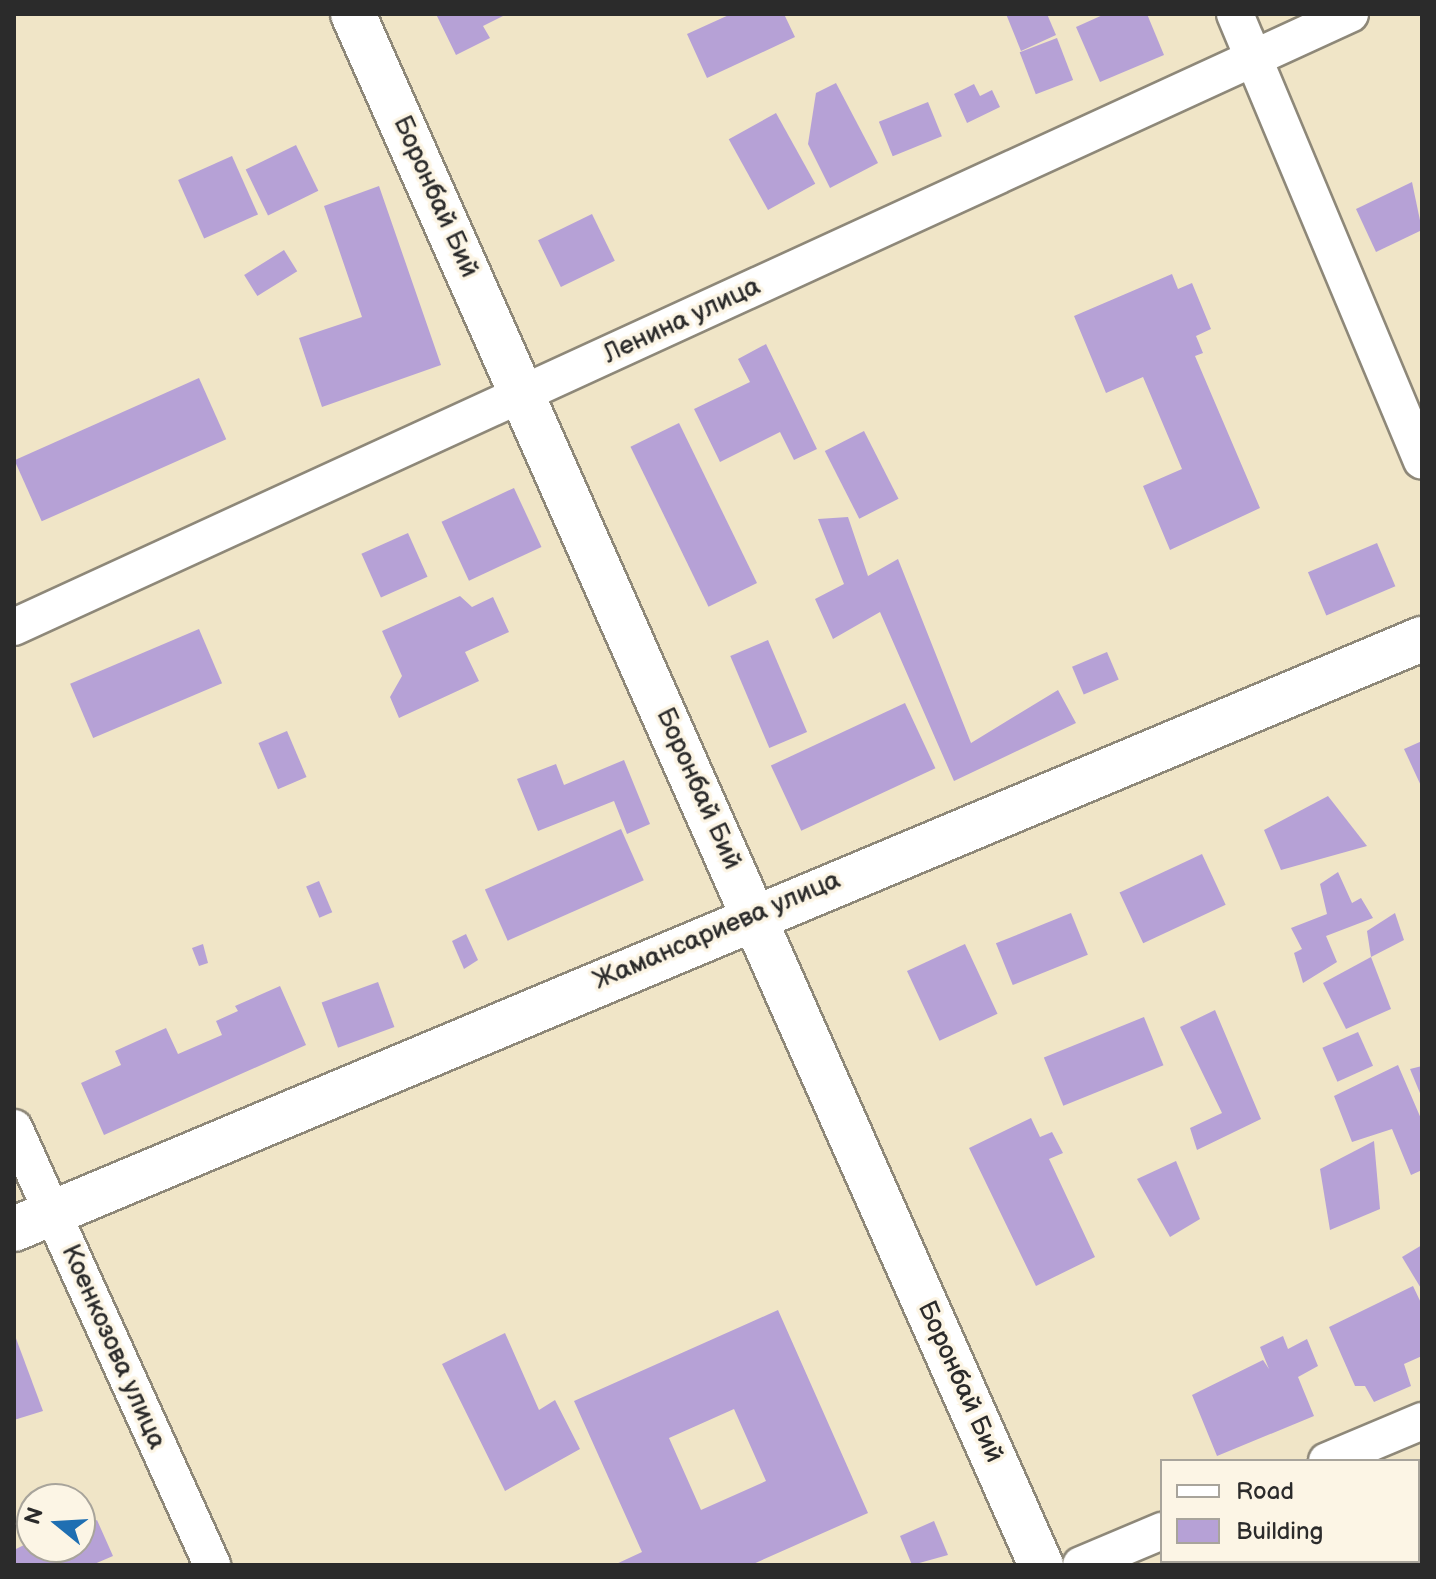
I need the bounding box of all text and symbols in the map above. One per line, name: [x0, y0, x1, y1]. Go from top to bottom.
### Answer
street label: Боронбай Бий: [385, 111, 485, 283]
street label: Ленина улица: [599, 271, 765, 371]
street label: Боронбай Бий: [648, 703, 748, 875]
street label: Жамансариева улица: [589, 865, 845, 997]
street label: Коенкозова улица: [54, 1240, 172, 1454]
street label: Боронбай Бий: [910, 1296, 1010, 1468]
legend: [1160, 1459, 1420, 1563]
text: Road: [1236, 1477, 1294, 1506]
north arrow: [16, 1483, 96, 1563]
text: N: [19, 1504, 50, 1528]
text: Building: [1236, 1517, 1323, 1546]

